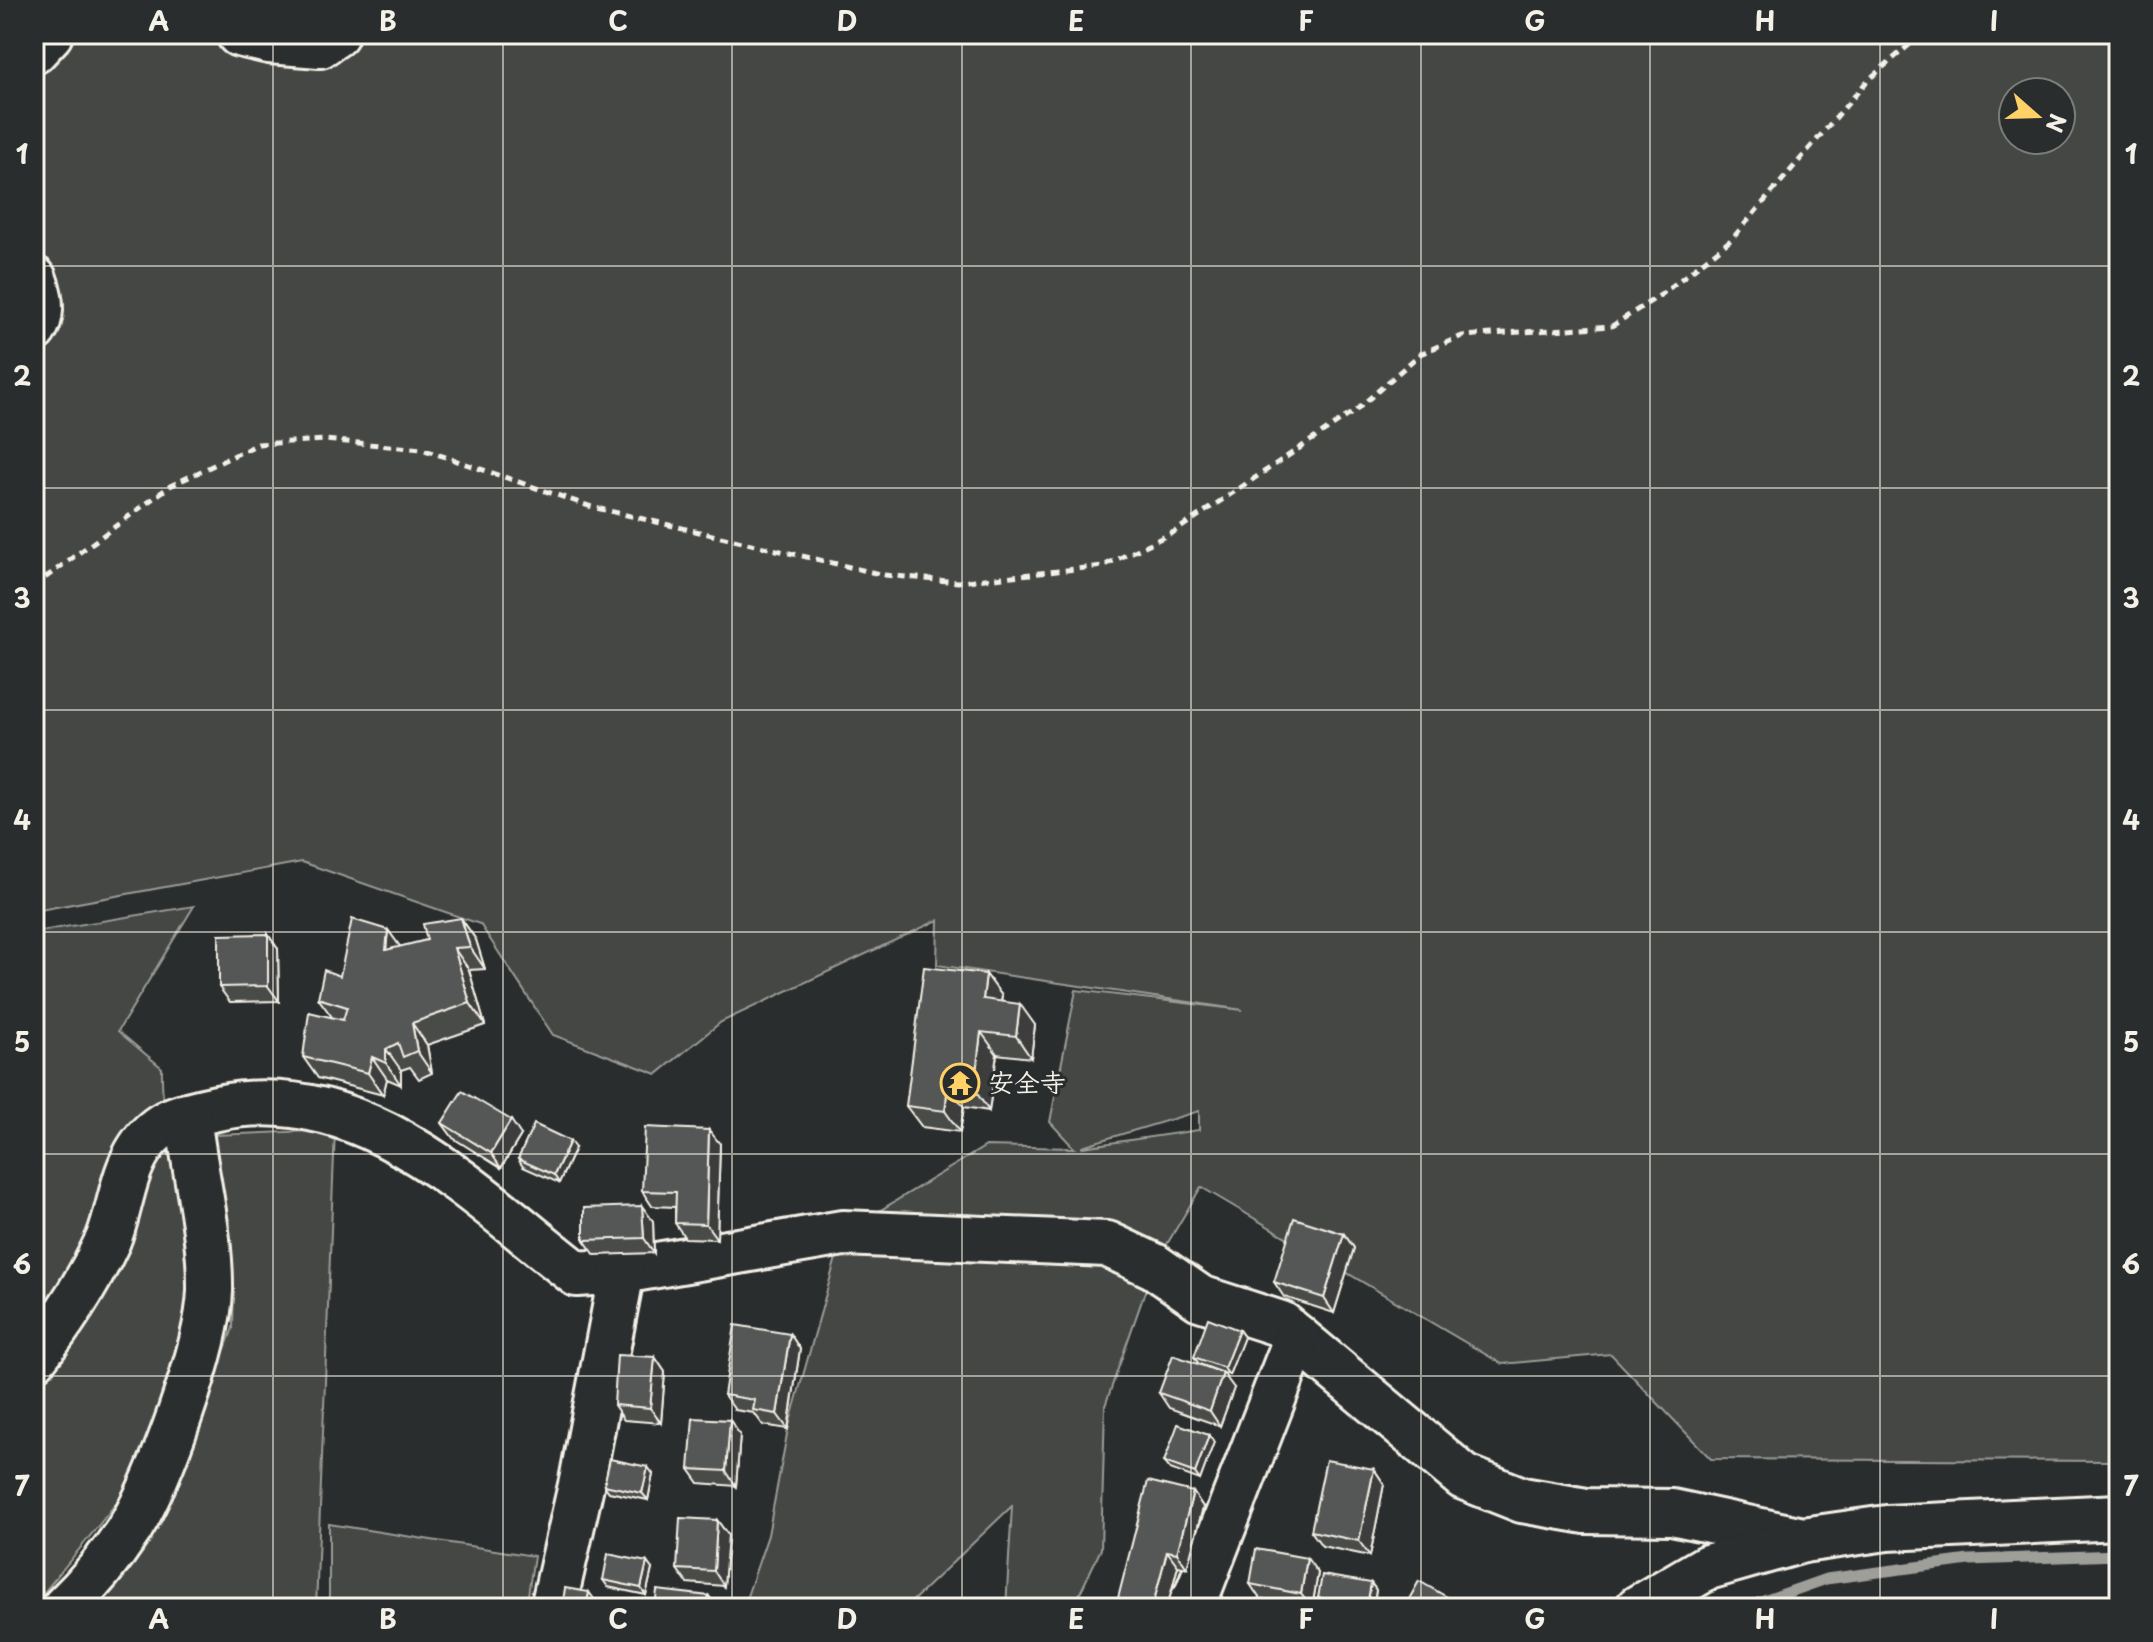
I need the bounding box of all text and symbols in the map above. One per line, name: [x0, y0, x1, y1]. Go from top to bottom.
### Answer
text: A: [149, 1, 169, 40]
text: B: [379, 1, 397, 40]
text: C: [608, 1, 628, 40]
text: D: [837, 1, 857, 40]
text: E: [1068, 1, 1084, 40]
text: F: [1298, 1, 1314, 40]
text: G: [1524, 1, 1546, 40]
text: H: [1755, 1, 1775, 40]
text: I: [1990, 1, 1998, 40]
north arrow: [1997, 76, 2077, 156]
text: N: [2039, 110, 2076, 137]
text: 1: [16, 134, 28, 173]
text: 1: [2125, 134, 2137, 173]
text: 2: [13, 356, 31, 395]
text: 2: [2122, 356, 2140, 395]
text: 3: [13, 578, 31, 617]
text: 3: [2122, 578, 2140, 617]
text: 4: [13, 800, 31, 839]
text: 4: [2122, 800, 2140, 839]
text: 5: [14, 1022, 30, 1061]
text: 5: [2123, 1022, 2139, 1061]
temple icon: 安全寺: [939, 1062, 981, 1104]
place label: 安全寺: [988, 1062, 1066, 1101]
text: 6: [13, 1244, 31, 1283]
text: 6: [2122, 1244, 2140, 1283]
text: 7: [15, 1466, 30, 1505]
text: 7: [2124, 1466, 2139, 1505]
text: A: [149, 1599, 169, 1638]
text: B: [379, 1599, 397, 1638]
text: C: [608, 1599, 628, 1638]
text: D: [837, 1599, 857, 1638]
text: E: [1068, 1599, 1084, 1638]
text: F: [1298, 1599, 1314, 1638]
text: G: [1524, 1599, 1546, 1638]
text: H: [1755, 1599, 1775, 1638]
text: I: [1990, 1599, 1998, 1638]

